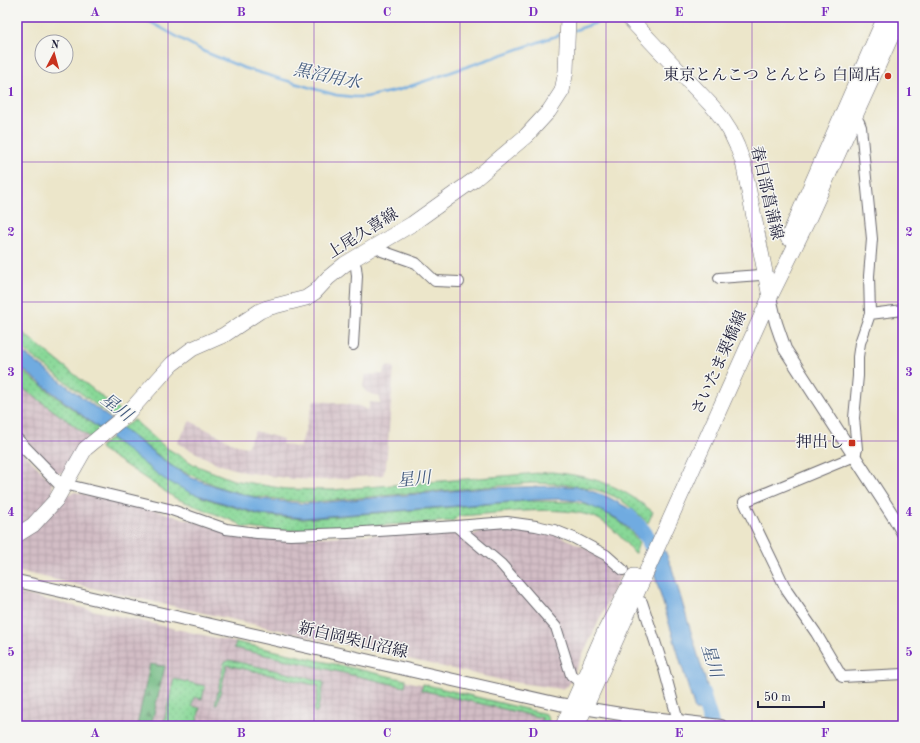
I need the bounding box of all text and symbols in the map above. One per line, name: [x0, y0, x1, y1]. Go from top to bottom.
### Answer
text: A: [90, 6, 100, 19]
text: B: [236, 6, 246, 19]
text: C: [383, 6, 391, 19]
text: D: [528, 6, 538, 19]
text: E: [675, 6, 684, 19]
text: F: [821, 6, 830, 19]
north arrow: [34, 34, 74, 74]
text: N: [50, 40, 60, 52]
water label: 黒沼用水: [292, 60, 364, 93]
place label: 東京とんこつ とんとら 白岡店: [663, 66, 880, 84]
marker: 東京とんこつ とんとら 白岡店: [883, 71, 893, 81]
text: 1: [7, 86, 15, 99]
text: 1: [905, 86, 913, 99]
street label: 春日部菖蒲線: [747, 144, 787, 242]
street label: 上尾久喜線: [324, 204, 401, 262]
text: 2: [7, 226, 15, 239]
text: 2: [905, 226, 913, 239]
street label: さいたま栗橋線: [688, 308, 750, 417]
text: 3: [7, 366, 15, 379]
text: 3: [905, 366, 913, 379]
water label: 星川: [97, 390, 137, 426]
place label: 押出し: [796, 433, 844, 451]
marker: 押出し: [847, 438, 857, 448]
water label: 星川: [396, 469, 434, 490]
text: 4: [7, 506, 15, 519]
text: 4: [905, 506, 913, 519]
street label: 新白岡柴山沼線: [297, 619, 410, 661]
water label: 星川: [698, 642, 726, 682]
text: 5: [7, 646, 15, 659]
text: 5: [905, 646, 913, 659]
scale bar: [758, 683, 824, 709]
text: 50 m: [764, 691, 791, 704]
text: A: [90, 727, 100, 740]
text: B: [236, 727, 246, 740]
text: C: [383, 727, 391, 740]
text: D: [528, 727, 538, 740]
text: E: [675, 727, 684, 740]
text: F: [821, 727, 830, 740]

